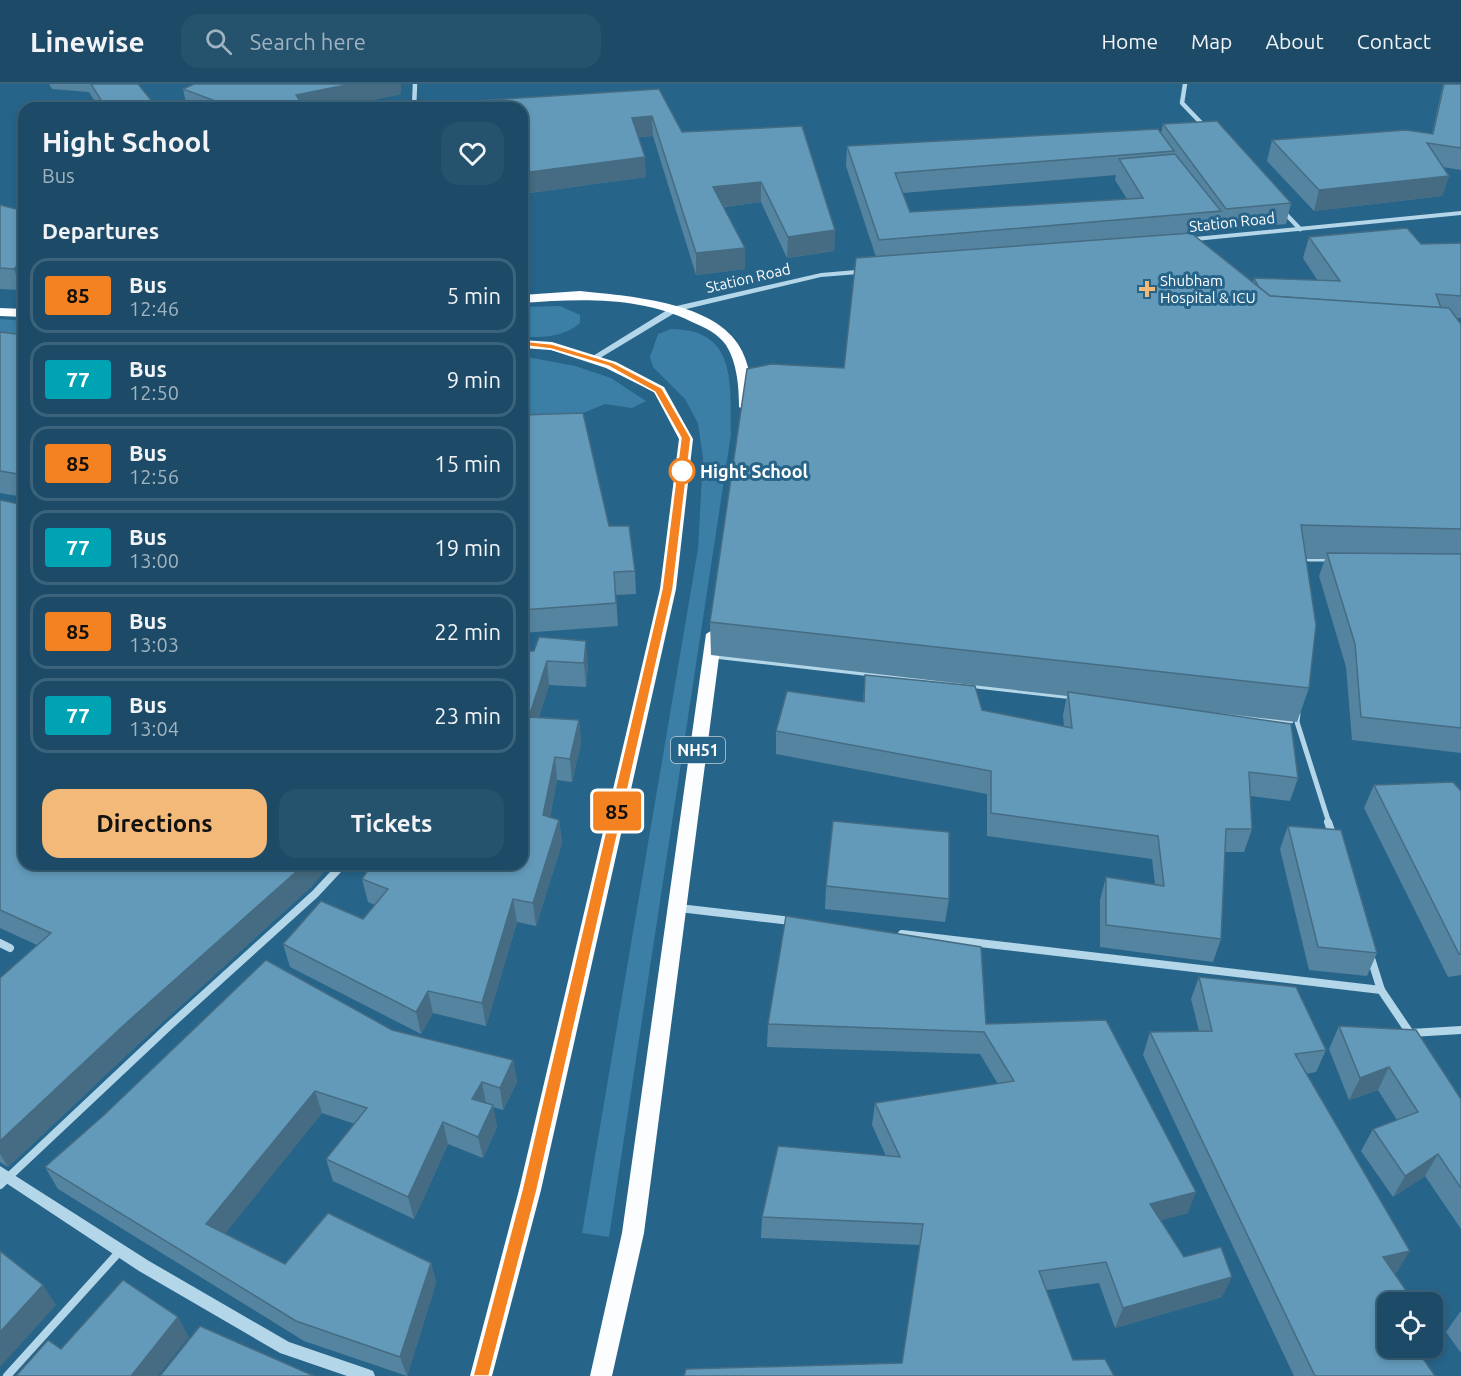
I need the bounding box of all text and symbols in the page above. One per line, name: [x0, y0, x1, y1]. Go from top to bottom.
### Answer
search box: [181, 14, 601, 68]
icon: search: [202, 25, 235, 58]
text: Linewise: [30, 26, 145, 57]
text: Search here: [250, 29, 366, 54]
text: Home: [1101, 29, 1158, 53]
text: Map: [1191, 29, 1232, 53]
text: About: [1265, 29, 1324, 53]
text: Contact: [1357, 29, 1431, 53]
button: heart: [441, 122, 504, 185]
text: Hight School: [42, 126, 210, 157]
text: Bus: [42, 164, 75, 187]
street label: Station Road: [1188, 209, 1276, 235]
text: Departures: [42, 218, 159, 243]
street label: Station Road: [704, 260, 792, 296]
text: Bus: [129, 272, 167, 297]
place label: Shubham Hospital & ICU: [1160, 272, 1256, 306]
marker: Shubham Hospital & ICU: [1138, 280, 1156, 298]
text: 85: [66, 283, 90, 307]
text: 5 min: [447, 283, 501, 308]
text: 12:46: [129, 297, 179, 320]
text: Bus: [129, 356, 167, 381]
text: 77: [66, 367, 90, 391]
text: 9 min: [447, 367, 501, 392]
text: 12:50: [129, 381, 179, 404]
text: Bus: [129, 440, 167, 465]
text: 85: [66, 451, 90, 475]
text: 15 min: [434, 451, 501, 476]
marker: Hight School: [669, 458, 695, 484]
place label: Hight School: [700, 461, 808, 481]
text: 12:56: [129, 465, 179, 488]
text: Bus: [129, 524, 167, 549]
text: 77: [66, 535, 90, 559]
text: 19 min: [434, 535, 501, 560]
text: 13:00: [129, 549, 179, 572]
text: Bus: [129, 608, 167, 633]
text: 85: [66, 619, 90, 643]
text: 22 min: [434, 619, 501, 644]
text: 13:03: [129, 633, 179, 656]
text: Bus: [129, 692, 167, 717]
text: 77: [66, 703, 90, 727]
text: 23 min: [434, 703, 501, 728]
text: 13:04: [129, 717, 179, 740]
road number: NH51: [671, 737, 725, 763]
button: Directions: [42, 789, 267, 858]
button: Tickets: [279, 789, 504, 858]
line badge: 85: [590, 792, 644, 830]
text: 85: [605, 799, 629, 823]
map controls: [1377, 1292, 1443, 1358]
button: locate: [1377, 1292, 1443, 1358]

